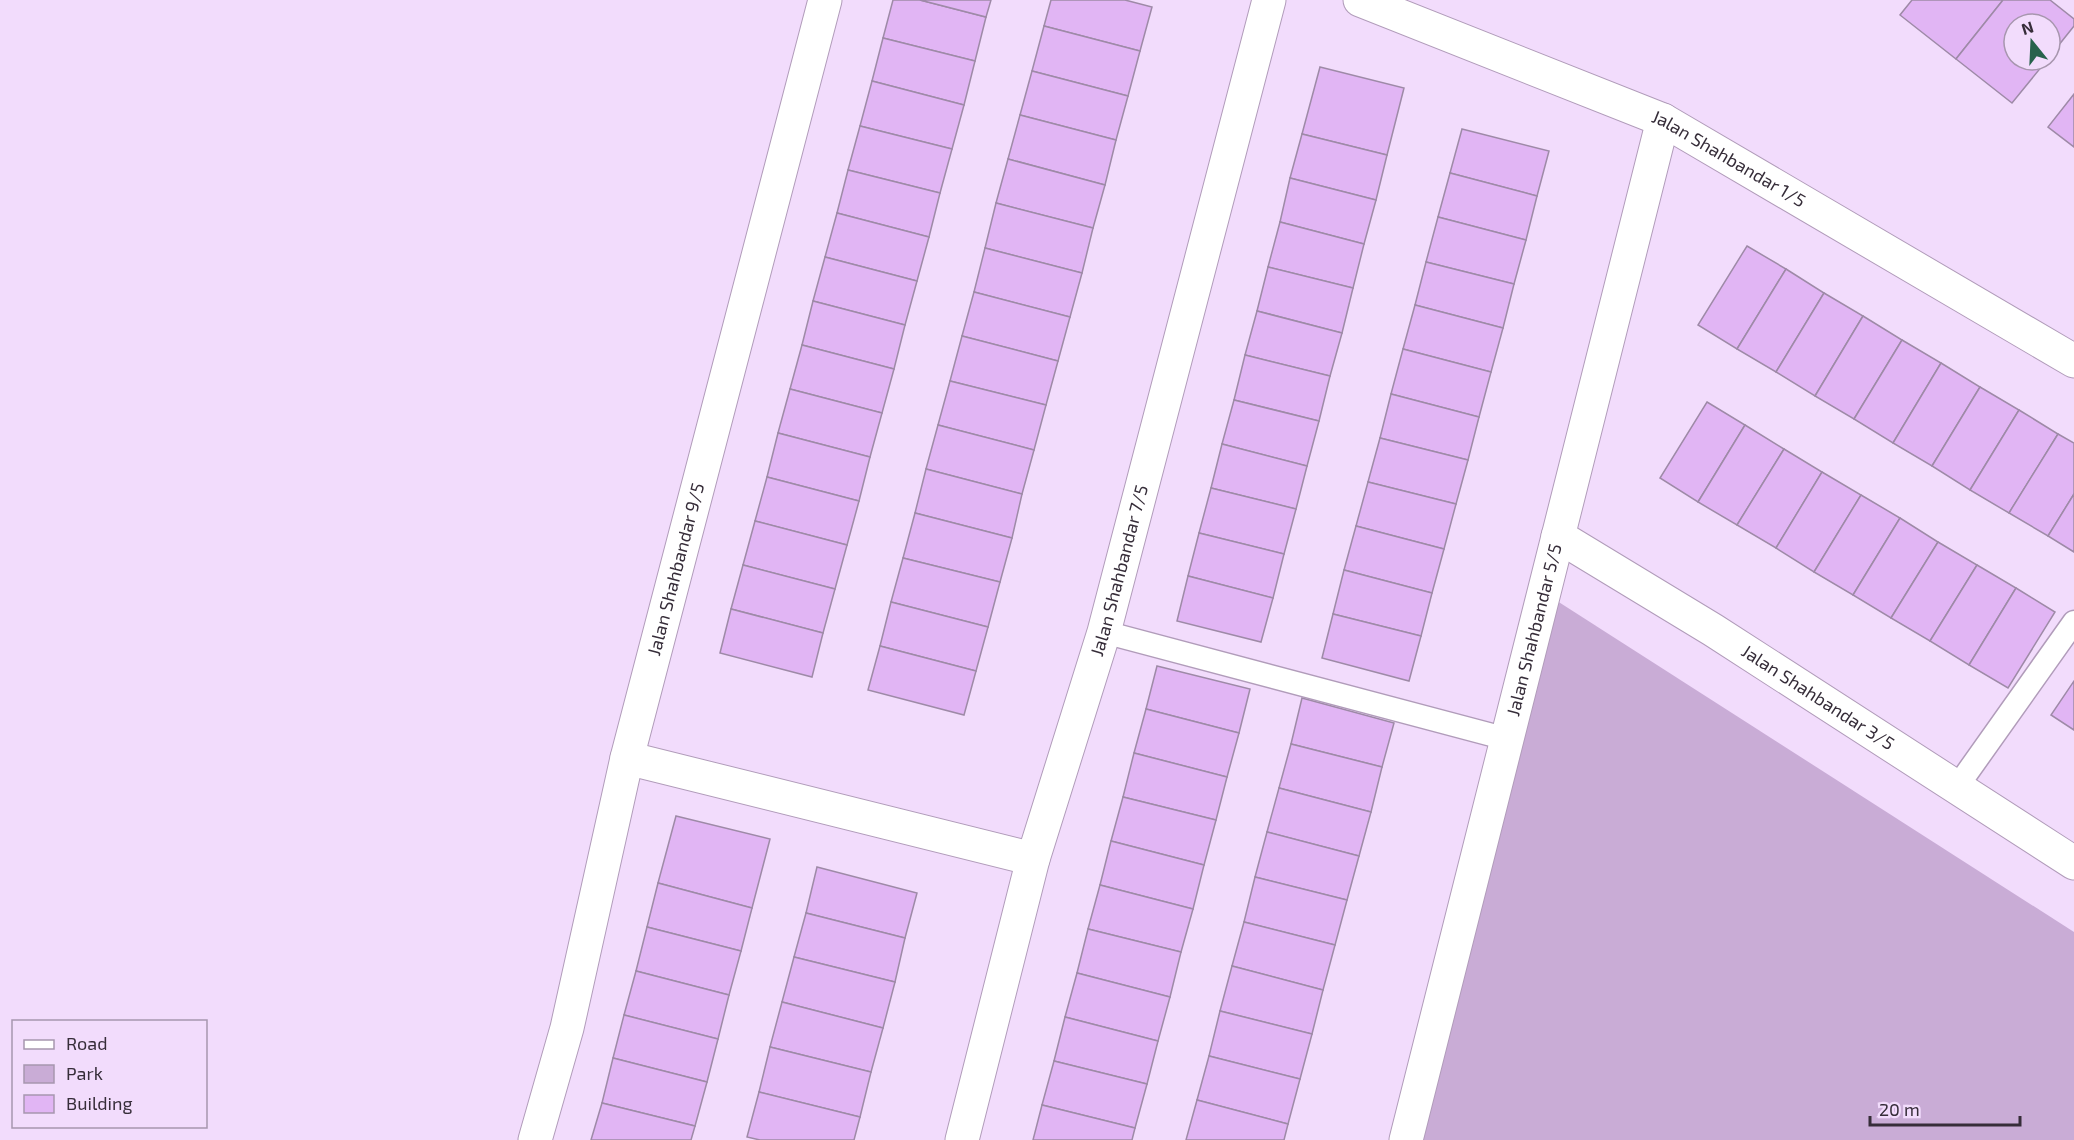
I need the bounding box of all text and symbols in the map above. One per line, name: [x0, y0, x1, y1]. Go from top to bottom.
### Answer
north arrow: [2002, 12, 2062, 72]
text: N: [2019, 16, 2036, 38]
street label: Jalan Shahbandar 1/5: [1649, 105, 1810, 211]
street label: Jalan Shahbandar 9/5: [642, 480, 708, 658]
street label: Jalan Shahbandar 7/5: [1085, 482, 1152, 659]
street label: Jalan Shahbandar 5/5: [1501, 541, 1566, 718]
street label: Jalan Shahbandar 3/5: [1738, 639, 1899, 754]
legend: [12, 1020, 207, 1128]
text: Road: [66, 1032, 107, 1054]
text: Park: [66, 1062, 103, 1084]
scale bar: [1870, 1089, 2020, 1127]
text: Building: [66, 1092, 133, 1114]
text: 20 m: [1879, 1098, 1920, 1120]

